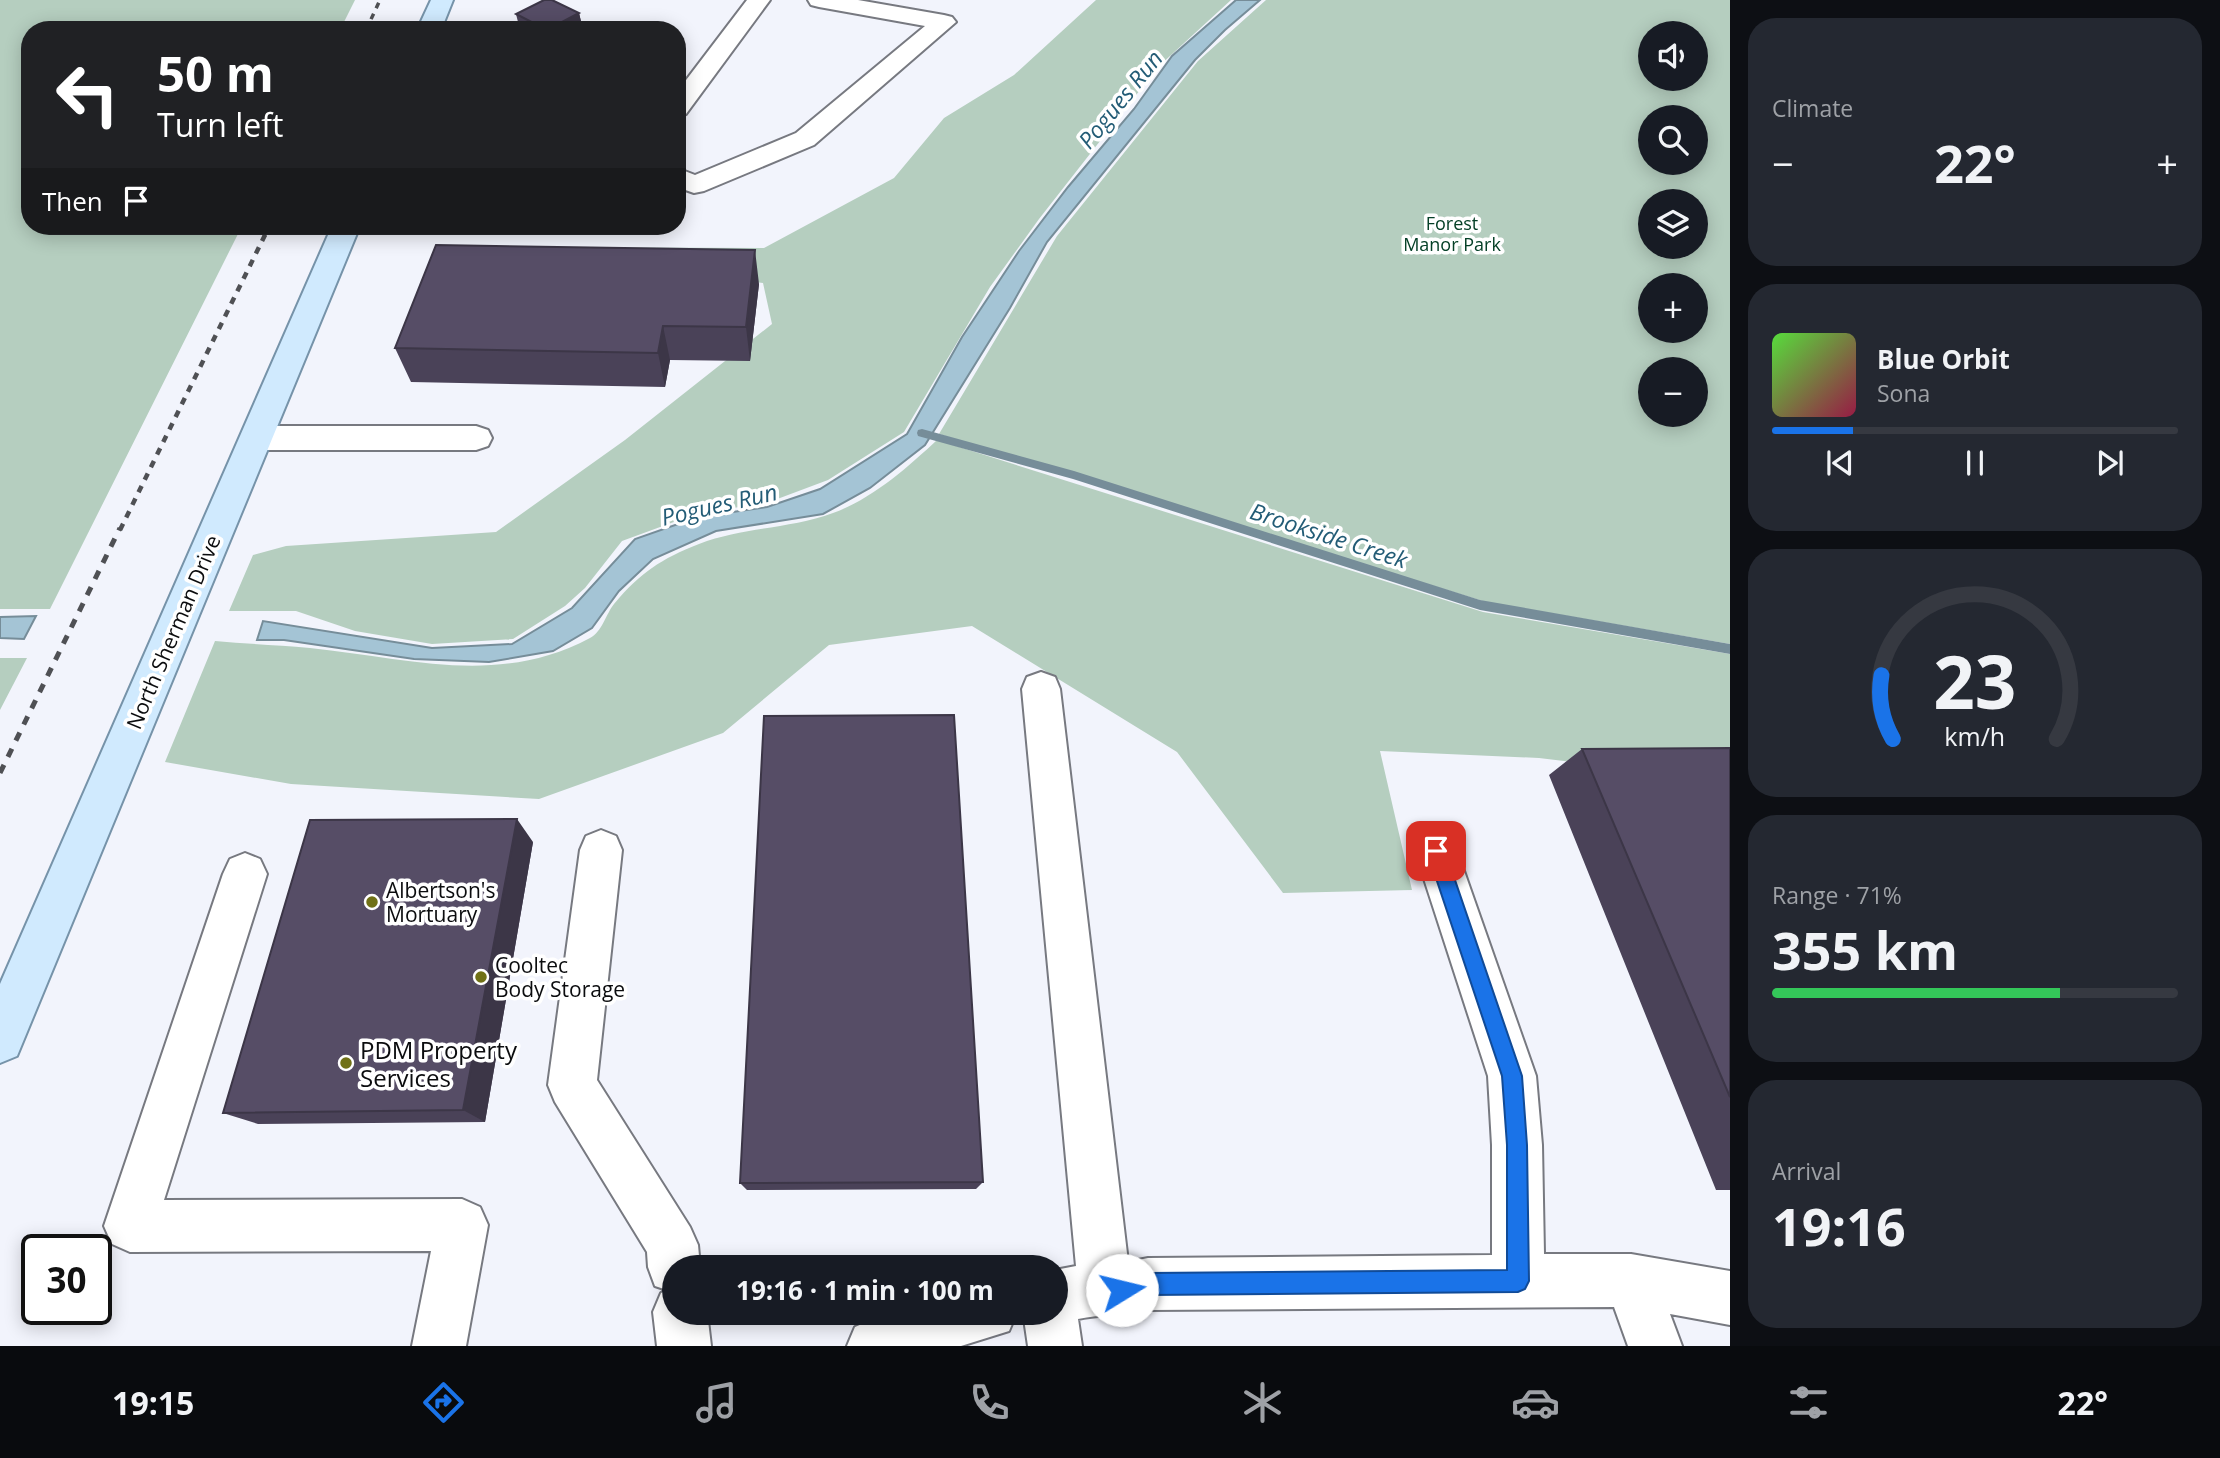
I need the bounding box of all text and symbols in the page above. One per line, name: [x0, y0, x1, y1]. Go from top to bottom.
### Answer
map controls: [1638, 21, 1708, 427]
button: sound: [1638, 21, 1708, 91]
text: 50 m: [157, 40, 274, 106]
water label: Pogues Run: [1070, 43, 1170, 155]
icon: left: [42, 49, 133, 140]
text: Climate: [1772, 92, 1853, 124]
text: Turn left: [157, 103, 283, 146]
button: search: [1638, 105, 1708, 175]
text: 22°: [1934, 127, 2016, 198]
text: −: [1772, 137, 1794, 189]
text: +: [2156, 137, 2178, 189]
icon: arrive: [117, 182, 155, 220]
text: Then: [42, 183, 103, 219]
button: layers: [1638, 189, 1708, 259]
park label: Forest Manor Park: [1403, 211, 1501, 256]
button: +: [1638, 273, 1708, 343]
text: Blue Orbit: [1877, 341, 2010, 377]
button: −: [1638, 357, 1708, 427]
text: Sona: [1877, 377, 1930, 409]
icon: previous: [1821, 444, 1859, 482]
icon: pause: [1956, 444, 1994, 482]
icon: next: [2091, 444, 2129, 482]
water label: Pogues Run: [658, 475, 780, 533]
water label: Brookside Creek: [1246, 495, 1412, 576]
street label: North Sherman Drive: [119, 531, 227, 733]
text: 23: [1933, 631, 2017, 730]
text: km/h: [1945, 719, 2005, 753]
pin: [1406, 821, 1466, 881]
icon: arrive: [1417, 832, 1455, 870]
place label: Albertson's Mortuary: [386, 876, 495, 928]
text: Range · 71%: [1772, 879, 1902, 911]
marker: Albertson's Mortuary: [364, 894, 380, 910]
text: 355 km: [1772, 914, 1958, 985]
place label: Cooltec Body Storage: [495, 951, 625, 1003]
marker: Cooltec Body Storage: [473, 969, 489, 985]
place label: PDM Property Services: [360, 1033, 518, 1094]
marker: PDM Property Services: [338, 1055, 354, 1071]
text: Arrival: [1772, 1155, 1841, 1187]
text: 19:16: [1772, 1190, 1906, 1261]
speed limit sign: 30: [21, 1234, 112, 1325]
position arrow: [1085, 1253, 1159, 1327]
text: 19:16 · 1 min · 100 m: [736, 1272, 994, 1308]
icon: directions: [419, 1378, 468, 1427]
icon: music: [692, 1378, 741, 1427]
icon: phone: [965, 1378, 1014, 1427]
icon: climate: [1238, 1378, 1287, 1427]
icon: car: [1511, 1378, 1560, 1427]
icon: filters: [1784, 1378, 1833, 1427]
text: 19:15: [112, 1381, 194, 1424]
text: 22°: [2058, 1381, 2108, 1424]

